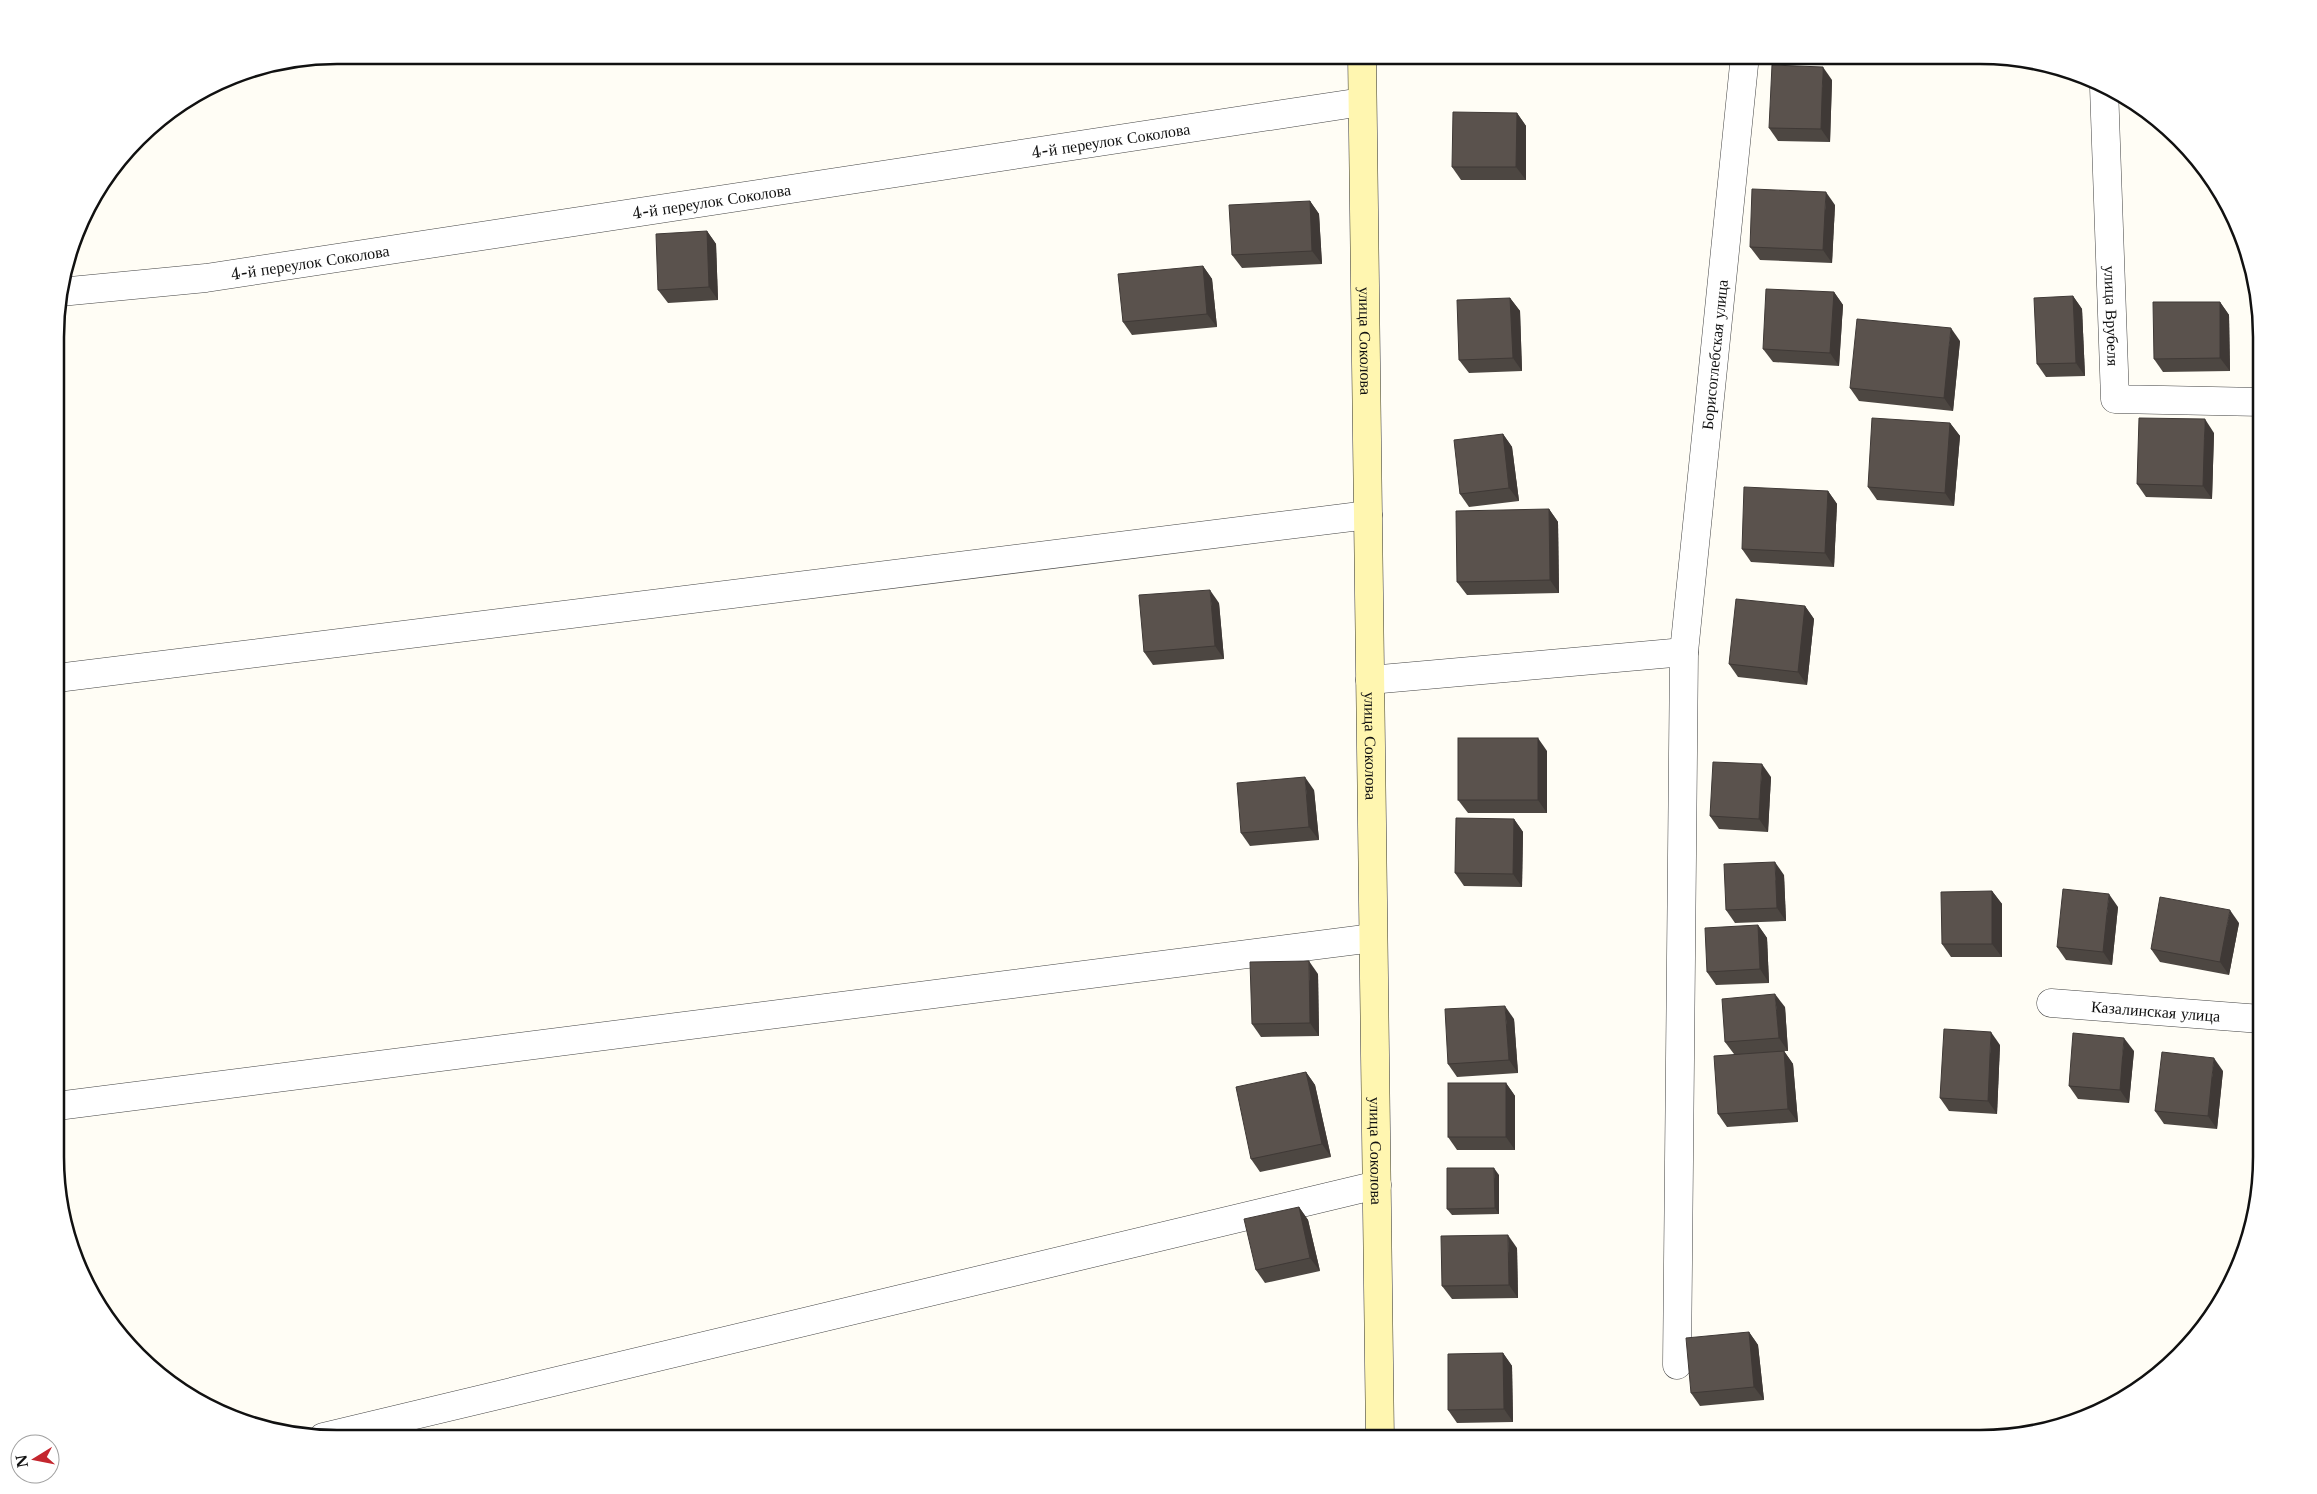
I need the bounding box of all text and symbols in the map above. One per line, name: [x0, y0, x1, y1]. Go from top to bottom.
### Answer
street label: 4-й переулок Соколова: [1030, 118, 1191, 162]
street label: 4-й переулок Соколова: [631, 179, 792, 223]
street label: 4-й переулок Соколова: [230, 240, 391, 284]
street label: улица Врубеля: [2100, 265, 2124, 367]
street label: Борисоглебская улица: [1697, 278, 1732, 431]
street label: улица Соколова: [1355, 287, 1376, 395]
street label: улица Соколова: [1360, 692, 1382, 800]
street label: Казалинская улица: [2090, 996, 2221, 1026]
street label: улица Соколова: [1366, 1097, 1387, 1205]
north arrow: [10, 1434, 60, 1484]
text: N: [12, 1453, 32, 1469]

